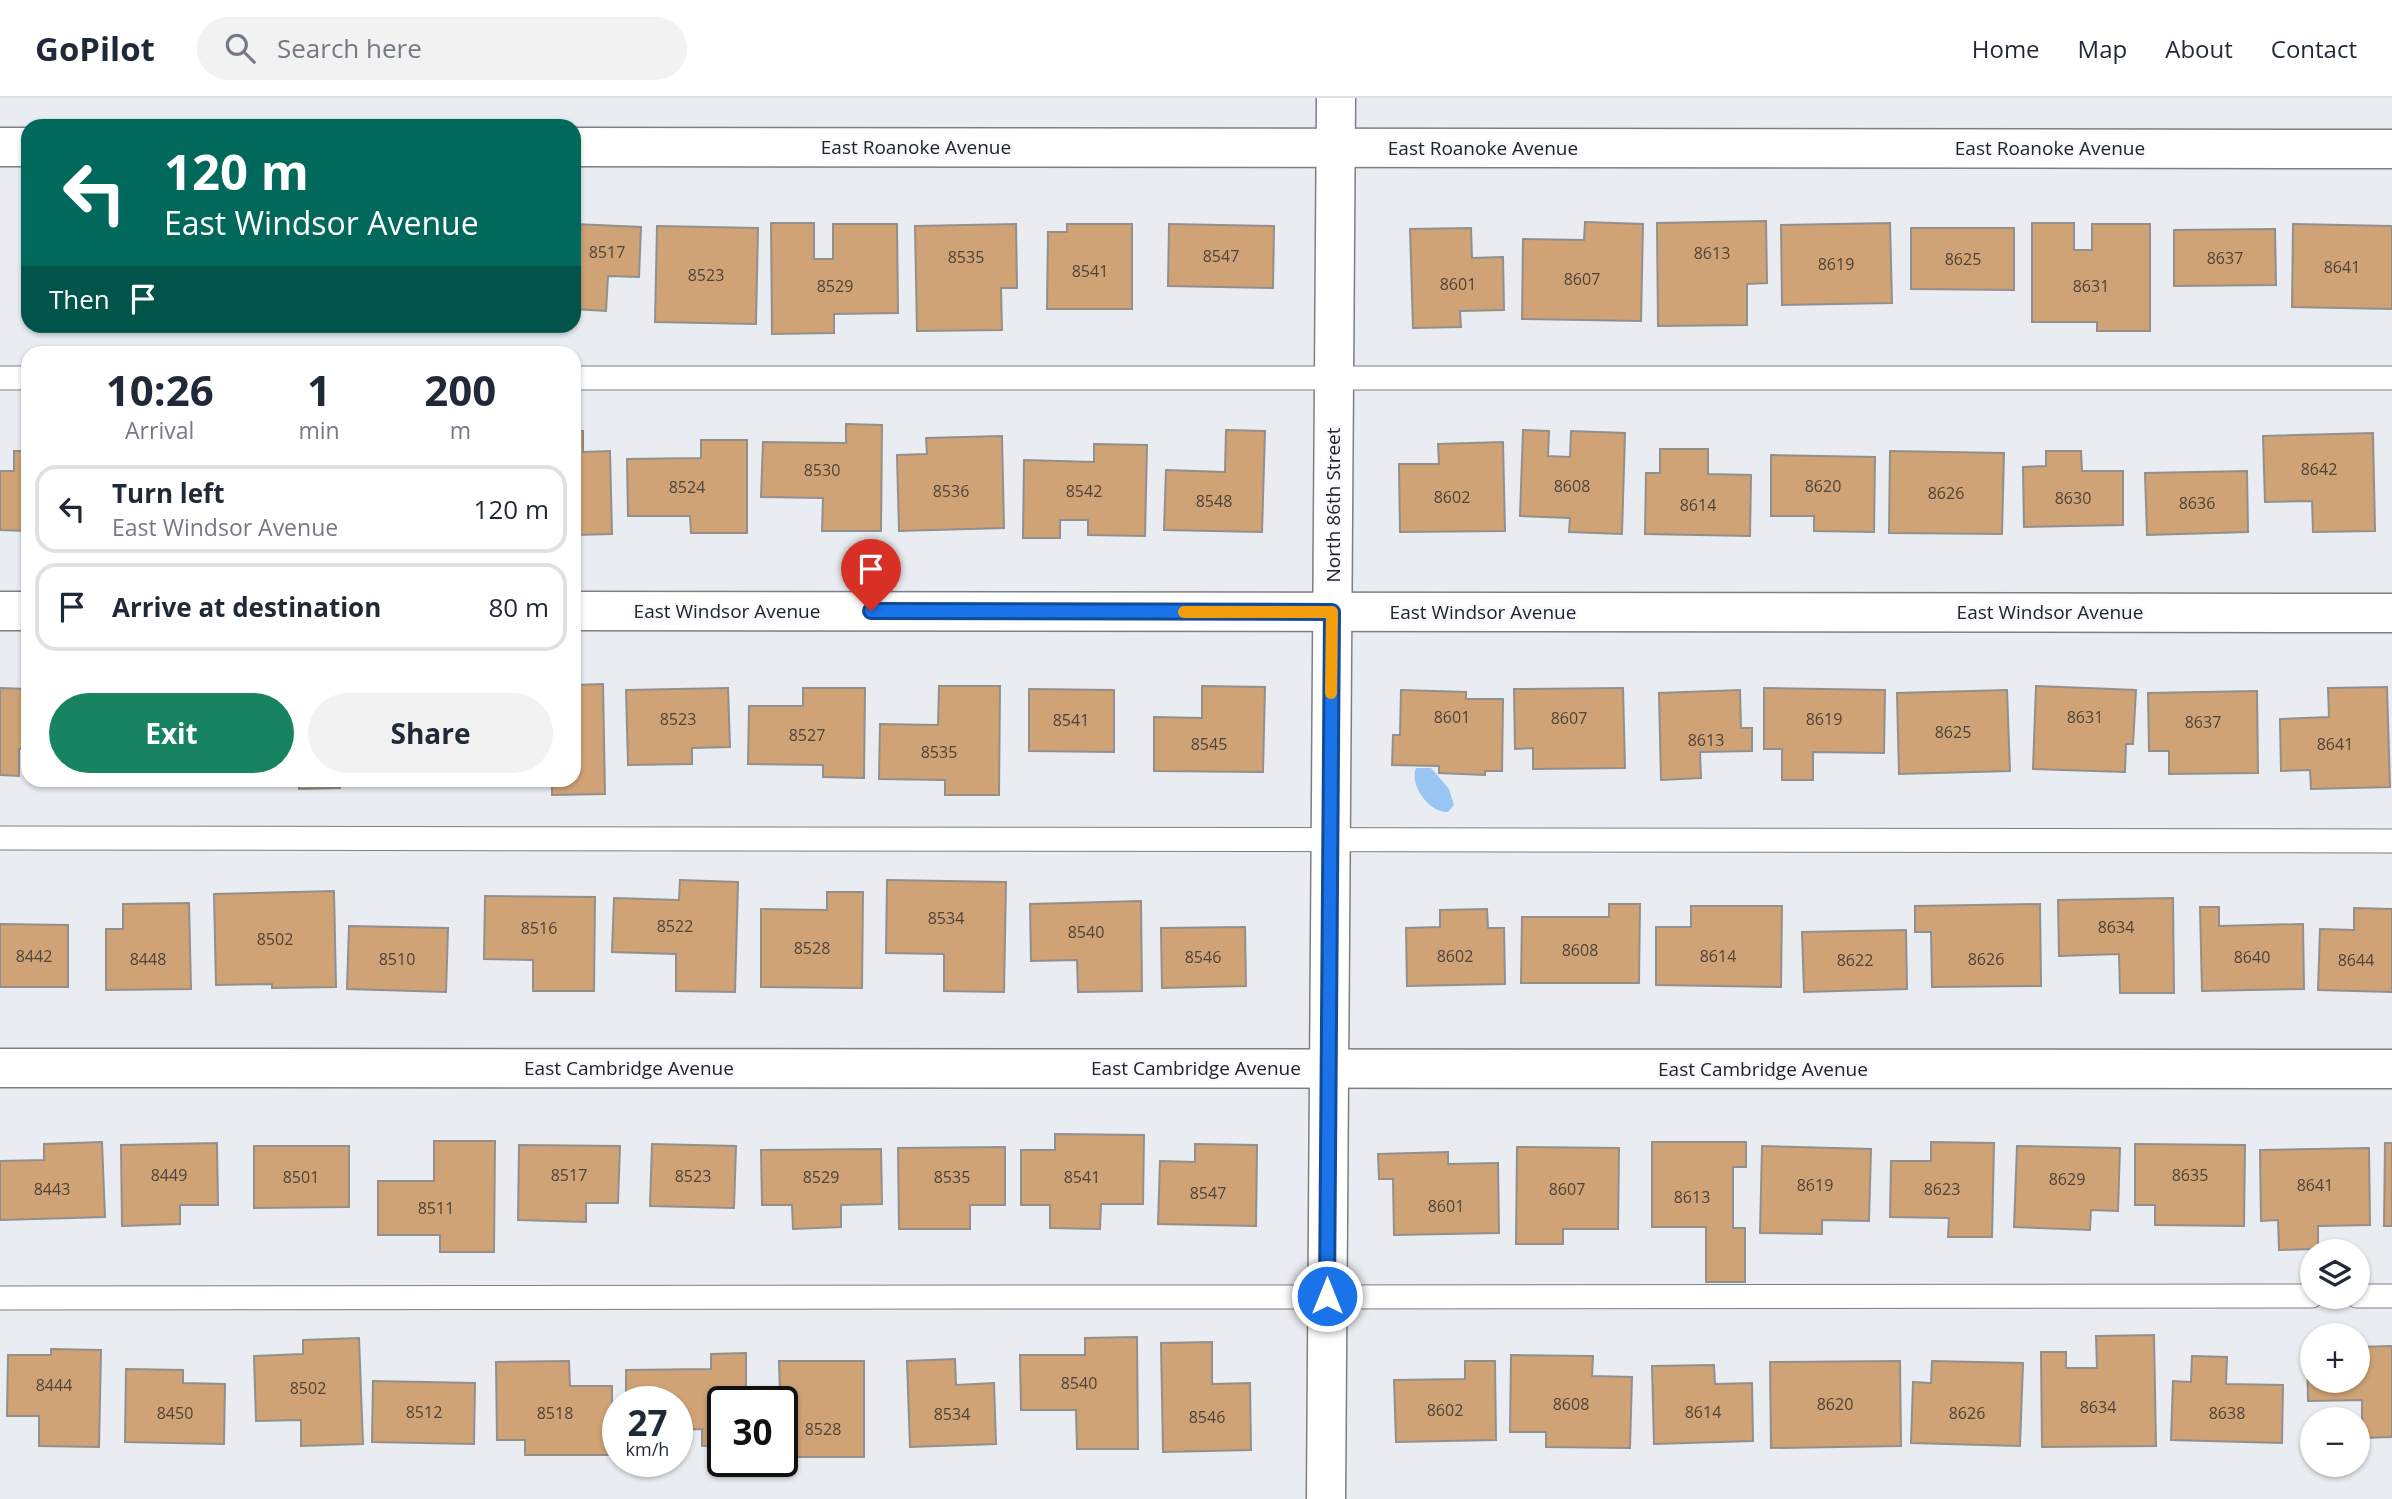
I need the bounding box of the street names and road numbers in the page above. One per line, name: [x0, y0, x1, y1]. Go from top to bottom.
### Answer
street label: East Roanoke Avenue: [821, 134, 1011, 160]
street label: East Roanoke Avenue: [1388, 135, 1578, 161]
street label: East Roanoke Avenue: [1955, 135, 2145, 161]
street label: North 86th Street: [1320, 427, 1346, 583]
street label: East Windsor Avenue: [634, 598, 820, 624]
street label: East Windsor Avenue: [1390, 599, 1576, 625]
street label: East Windsor Avenue: [1957, 599, 2143, 625]
street label: East Cambridge Avenue: [524, 1055, 734, 1081]
street label: East Cambridge Avenue: [1091, 1055, 1301, 1081]
street label: East Cambridge Avenue: [1658, 1056, 1868, 1082]

